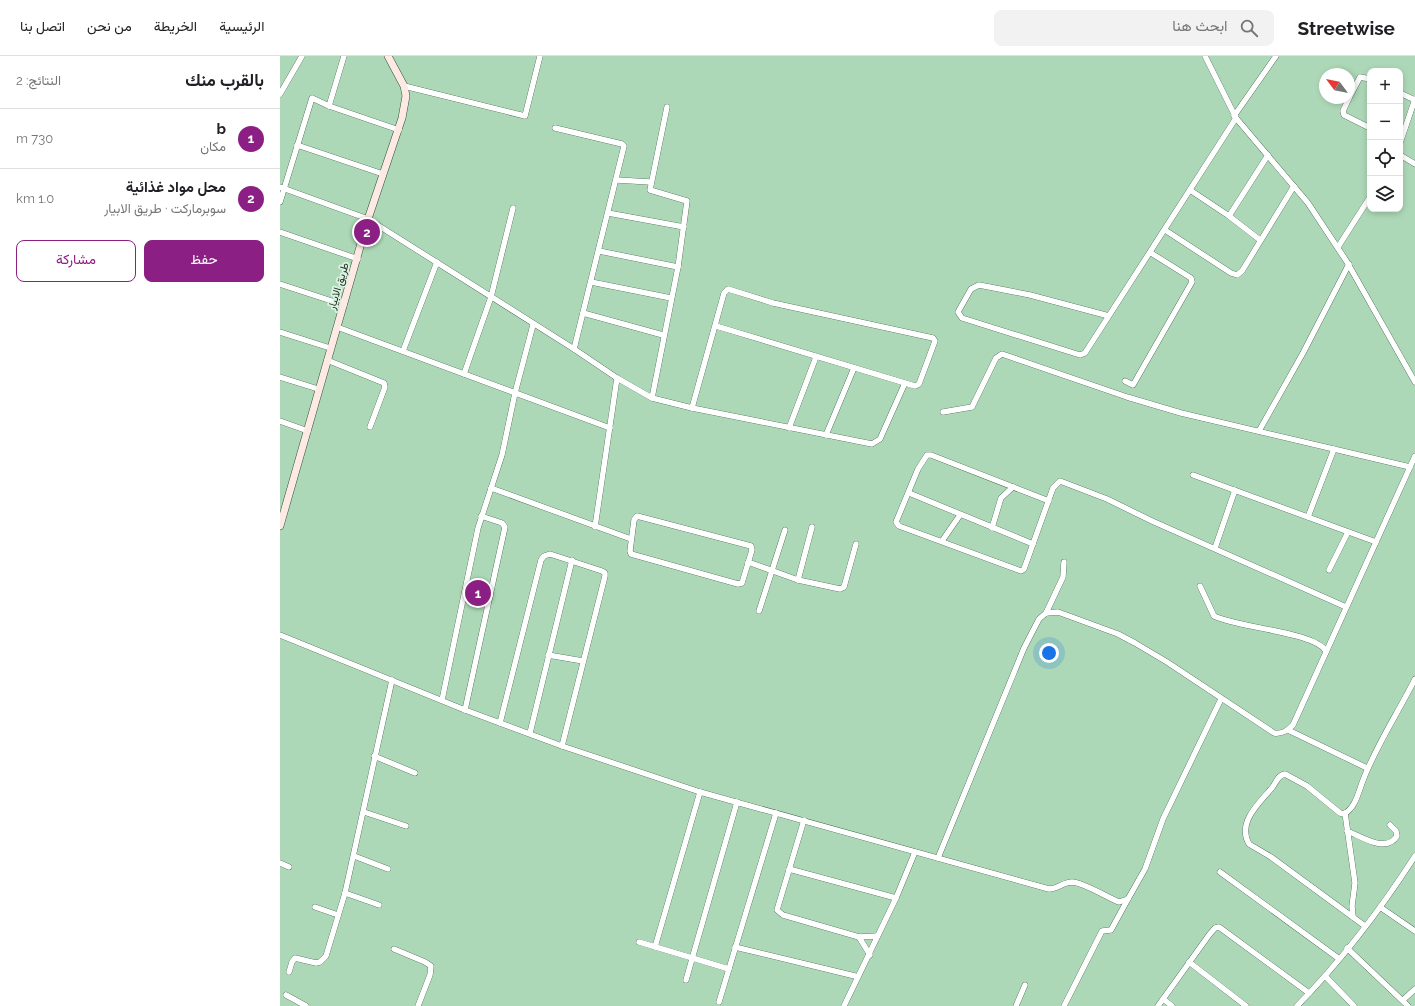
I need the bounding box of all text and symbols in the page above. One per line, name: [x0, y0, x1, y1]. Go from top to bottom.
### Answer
search box: [994, 10, 1274, 46]
text: ابحث هنا: [1172, 17, 1228, 35]
icon: search: [1238, 17, 1260, 39]
text: Streetwise: [1298, 17, 1395, 39]
text: اتصل بنا: [20, 18, 65, 34]
text: من نحن: [87, 18, 132, 34]
text: الخريطة: [154, 18, 197, 34]
text: الرئيسية: [219, 18, 264, 34]
north arrow: [1319, 68, 1355, 104]
map controls: [1367, 68, 1403, 212]
button: +: [1367, 68, 1403, 104]
text: بالقرب منك: [185, 70, 264, 90]
text: النتائج: 2: [16, 73, 61, 88]
button: −: [1367, 104, 1403, 140]
text: b: [216, 120, 226, 138]
text: 730 m: [16, 131, 53, 146]
text: 1: [248, 131, 254, 146]
text: مكان: [200, 139, 226, 154]
button: locate: [1367, 140, 1403, 176]
button: layers: [1367, 176, 1403, 212]
text: محل مواد غذائية: [126, 178, 226, 196]
text: 1.0 km: [16, 191, 54, 206]
text: 2: [247, 191, 255, 206]
text: سوبرماركت · طريق الابيار: [104, 201, 226, 216]
pin: 2: [354, 217, 380, 247]
button: مشاركة: [16, 240, 136, 282]
button: حفظ: [144, 240, 264, 282]
street label: طريق الابيار: [325, 261, 352, 312]
pin: 1: [465, 578, 491, 608]
your location: [1039, 643, 1059, 663]

